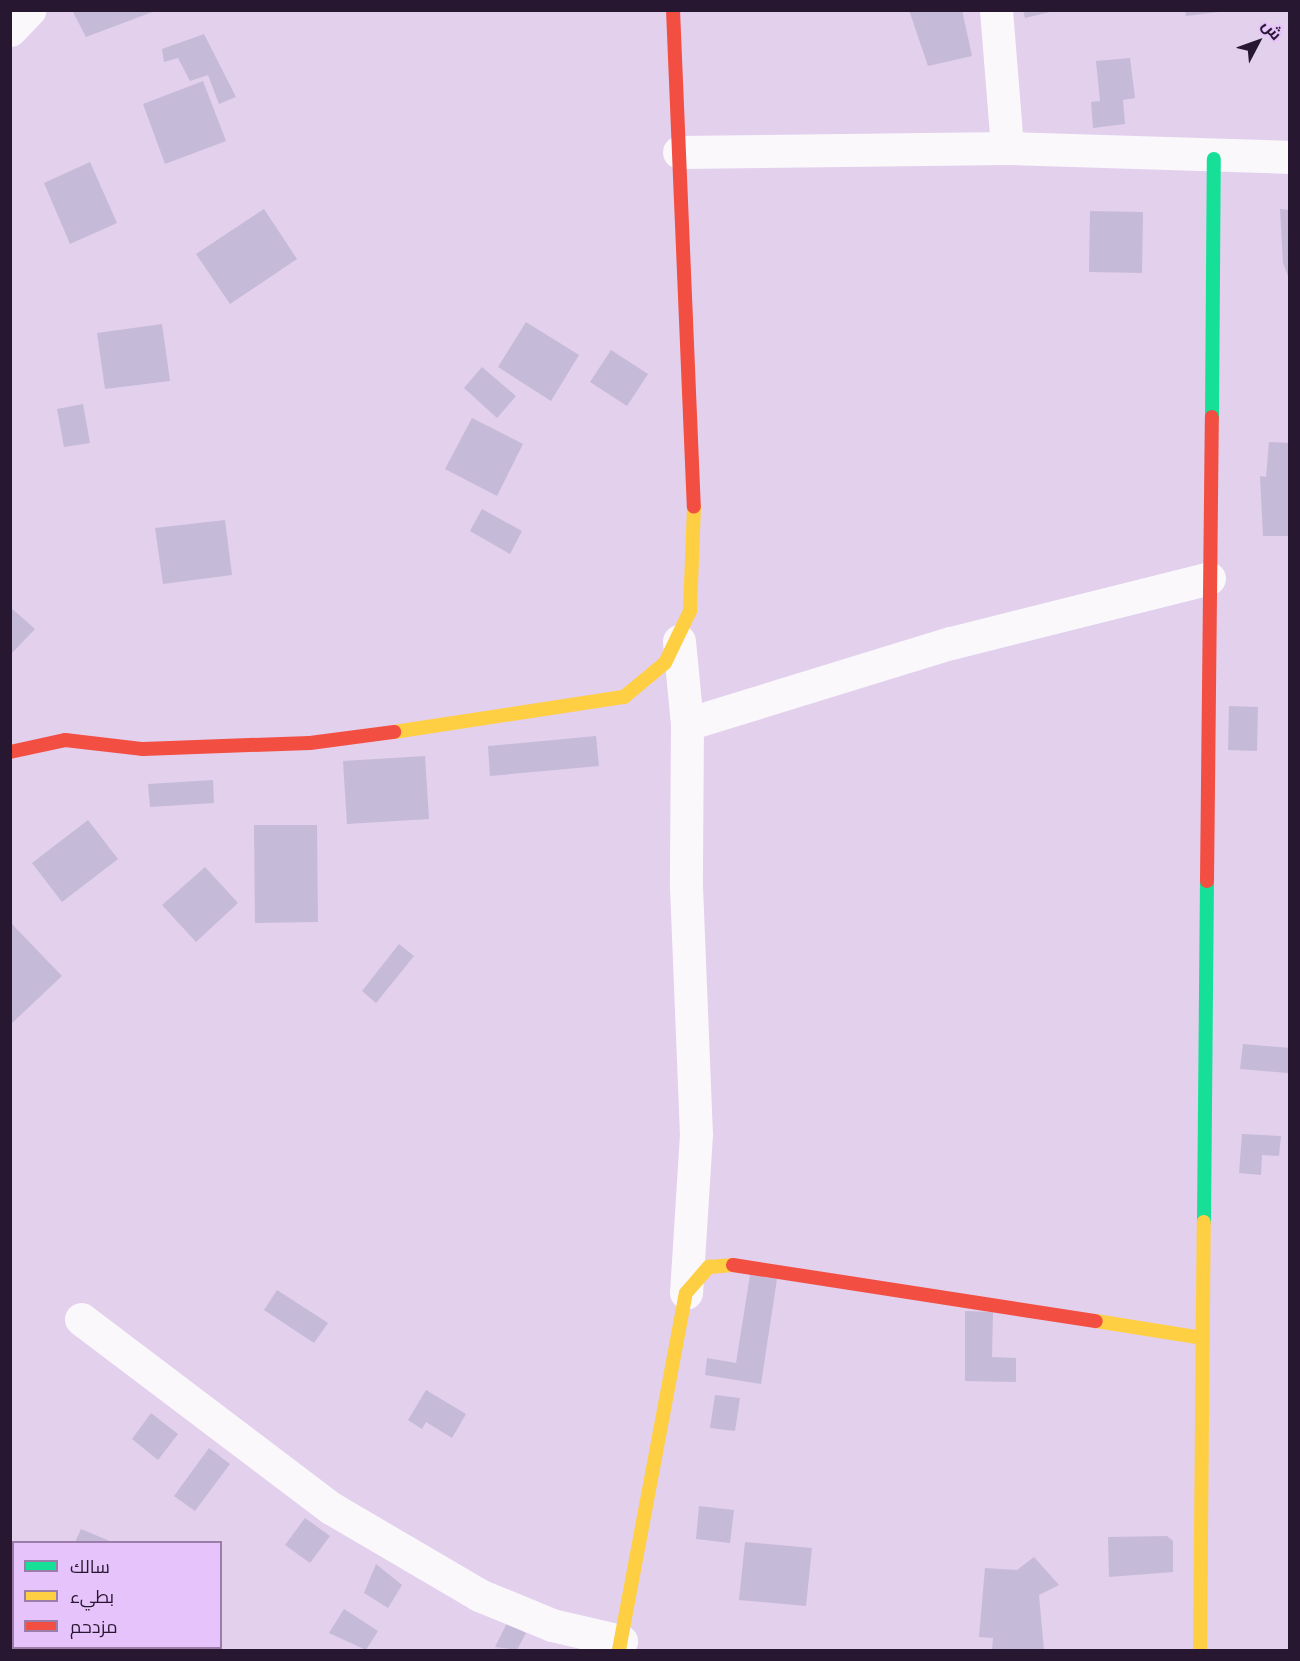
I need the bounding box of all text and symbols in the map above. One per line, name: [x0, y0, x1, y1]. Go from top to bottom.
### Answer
north arrow: [1228, 12, 1288, 72]
text: ش: [1258, 16, 1286, 44]
legend: [12, 1541, 222, 1649]
text: سالك: [70, 1556, 110, 1578]
text: بطيء: [70, 1586, 114, 1608]
text: مزدحم: [70, 1616, 118, 1638]

